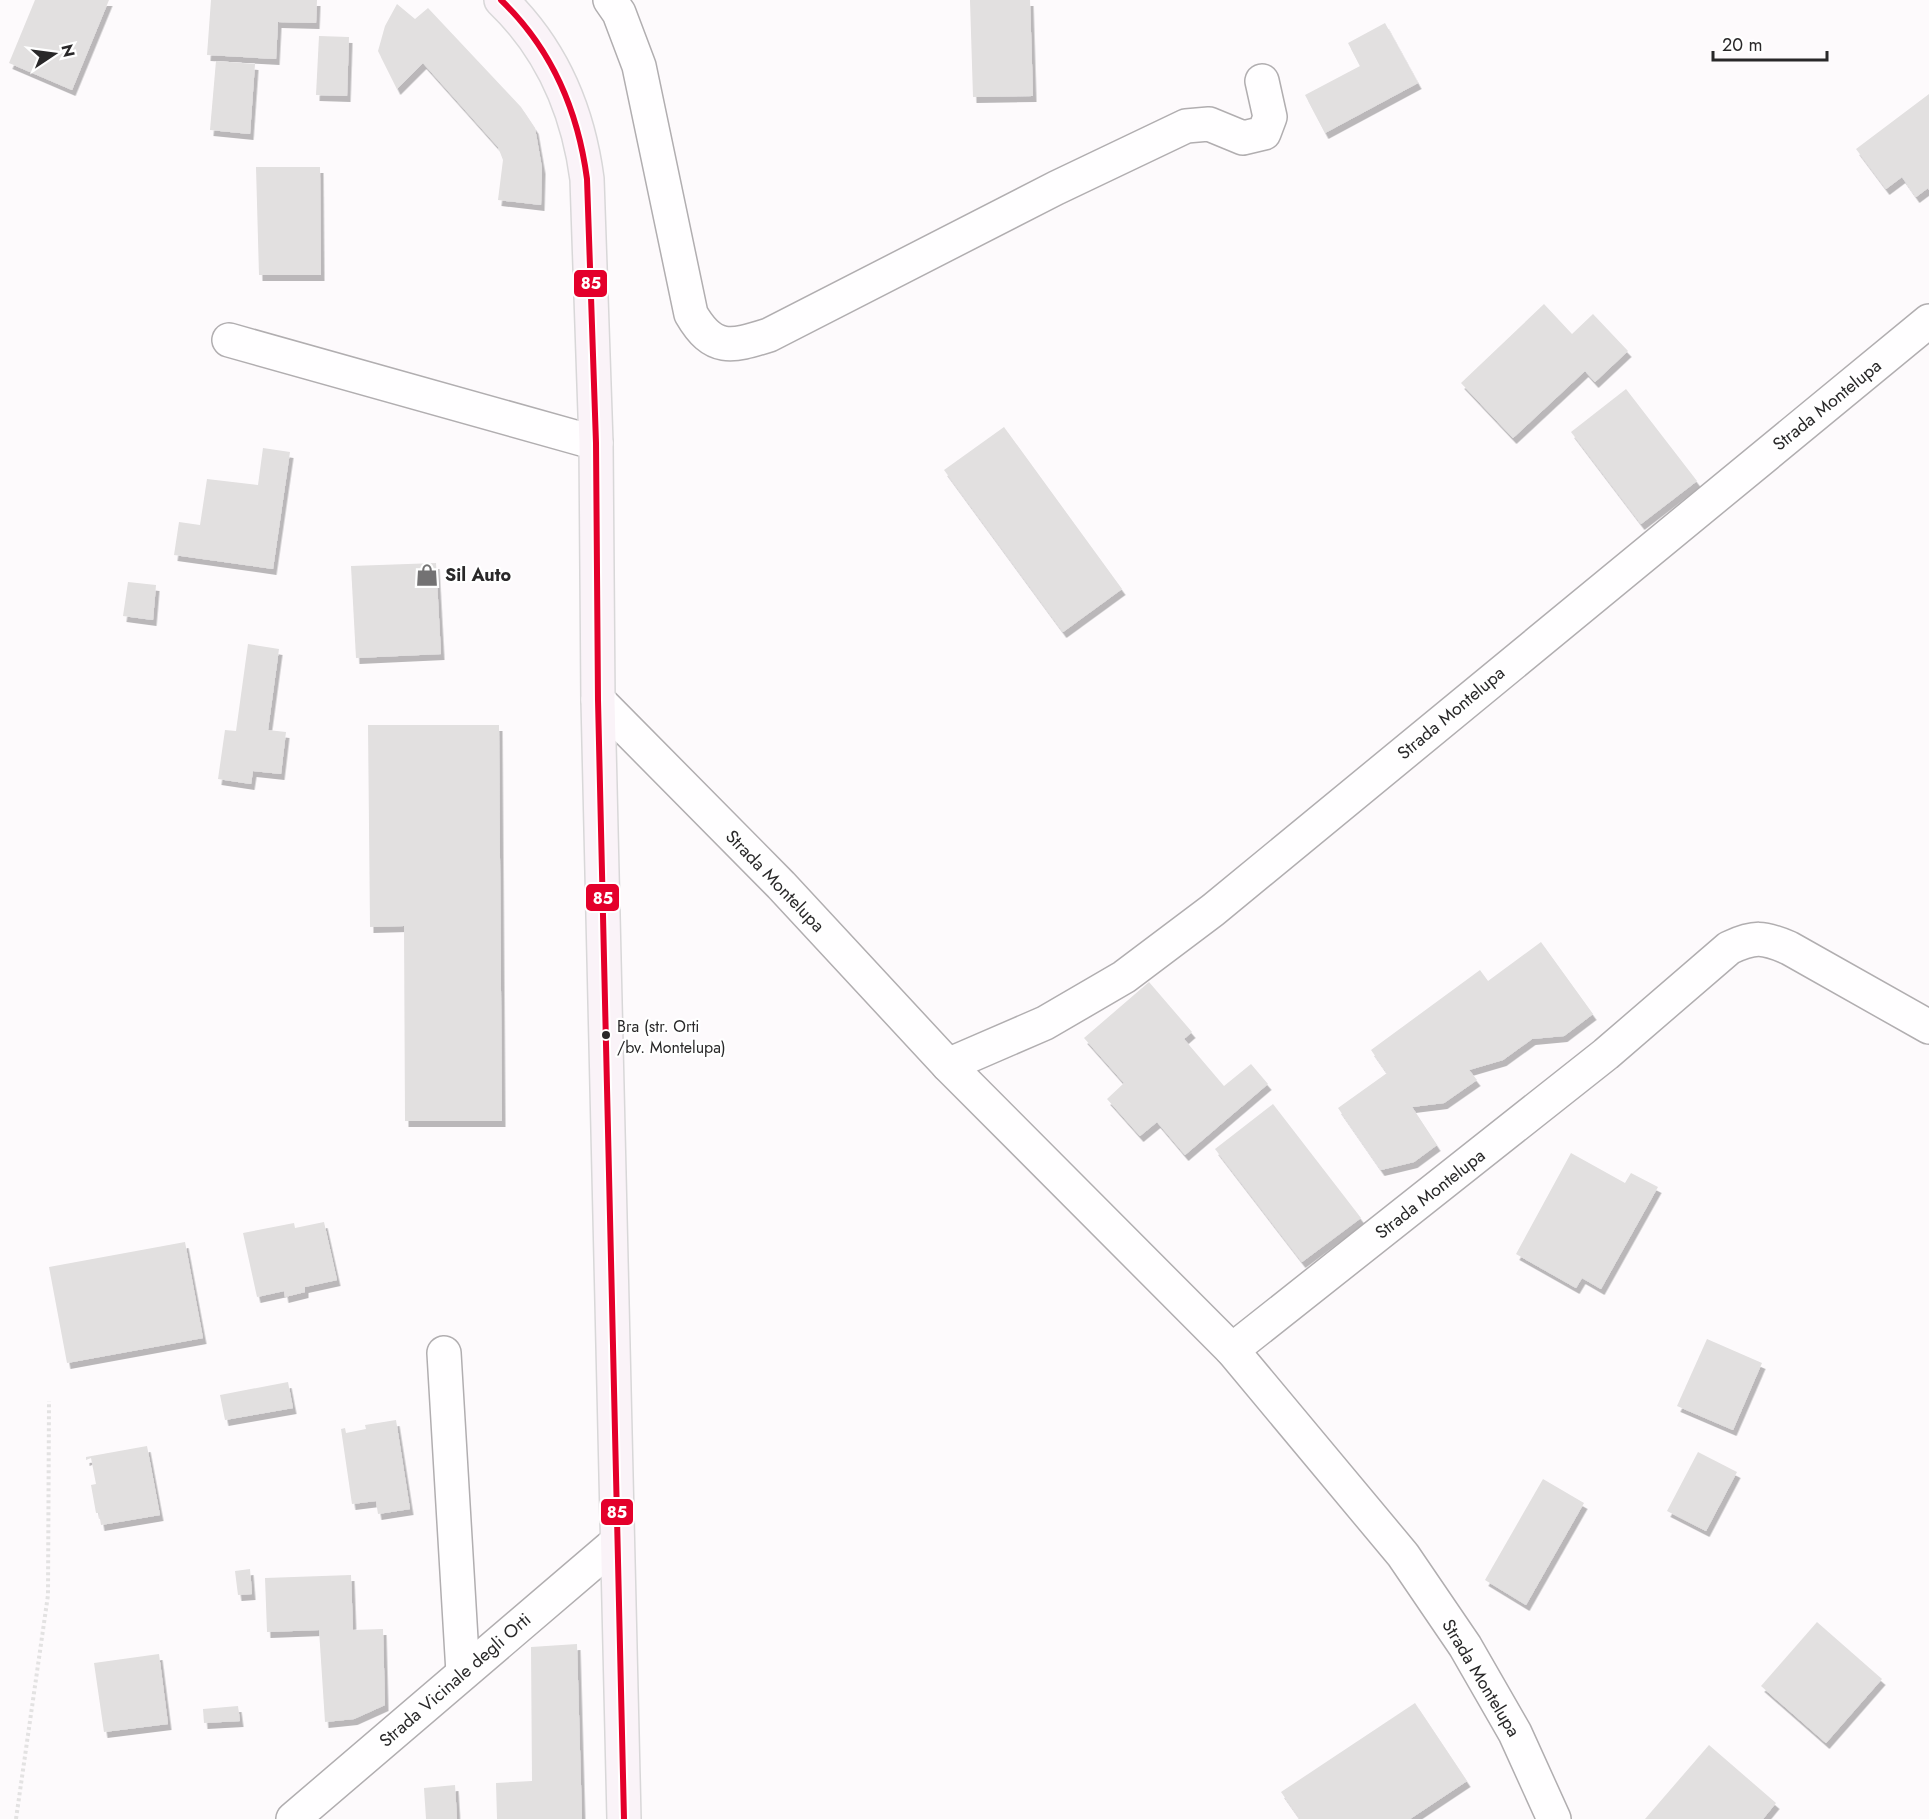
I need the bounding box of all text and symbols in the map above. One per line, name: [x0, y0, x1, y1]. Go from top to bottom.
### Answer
north arrow: [24, 24, 84, 84]
scale bar: [1713, 24, 1827, 62]
text: 20 m: [1722, 32, 1762, 58]
text: N: [55, 42, 81, 60]
line badge: 85: [573, 269, 608, 298]
text: 85: [581, 272, 601, 295]
street label: Strada Montelupa: [1767, 353, 1887, 457]
shop icon: Sil Auto: [414, 562, 440, 588]
place label: Sil Auto: [445, 562, 511, 588]
street label: Strada Montelupa: [1392, 660, 1510, 766]
street label: Strada Montelupa: [719, 824, 831, 938]
line badge: 85: [585, 883, 620, 912]
text: 85: [593, 887, 613, 910]
place label: Bra (str. Orti /bv. Montelupa): [617, 1015, 726, 1059]
marker: Bra (str. Orti /bv. Montelupa): [600, 1029, 612, 1041]
street label: Strada Montelupa: [1369, 1143, 1491, 1245]
line badge: 85: [600, 1498, 634, 1526]
text: 85: [607, 1501, 627, 1524]
street label: Strada Vicinale degli Orti: [373, 1607, 537, 1753]
street label: Strada Montelupa: [1436, 1614, 1526, 1742]

